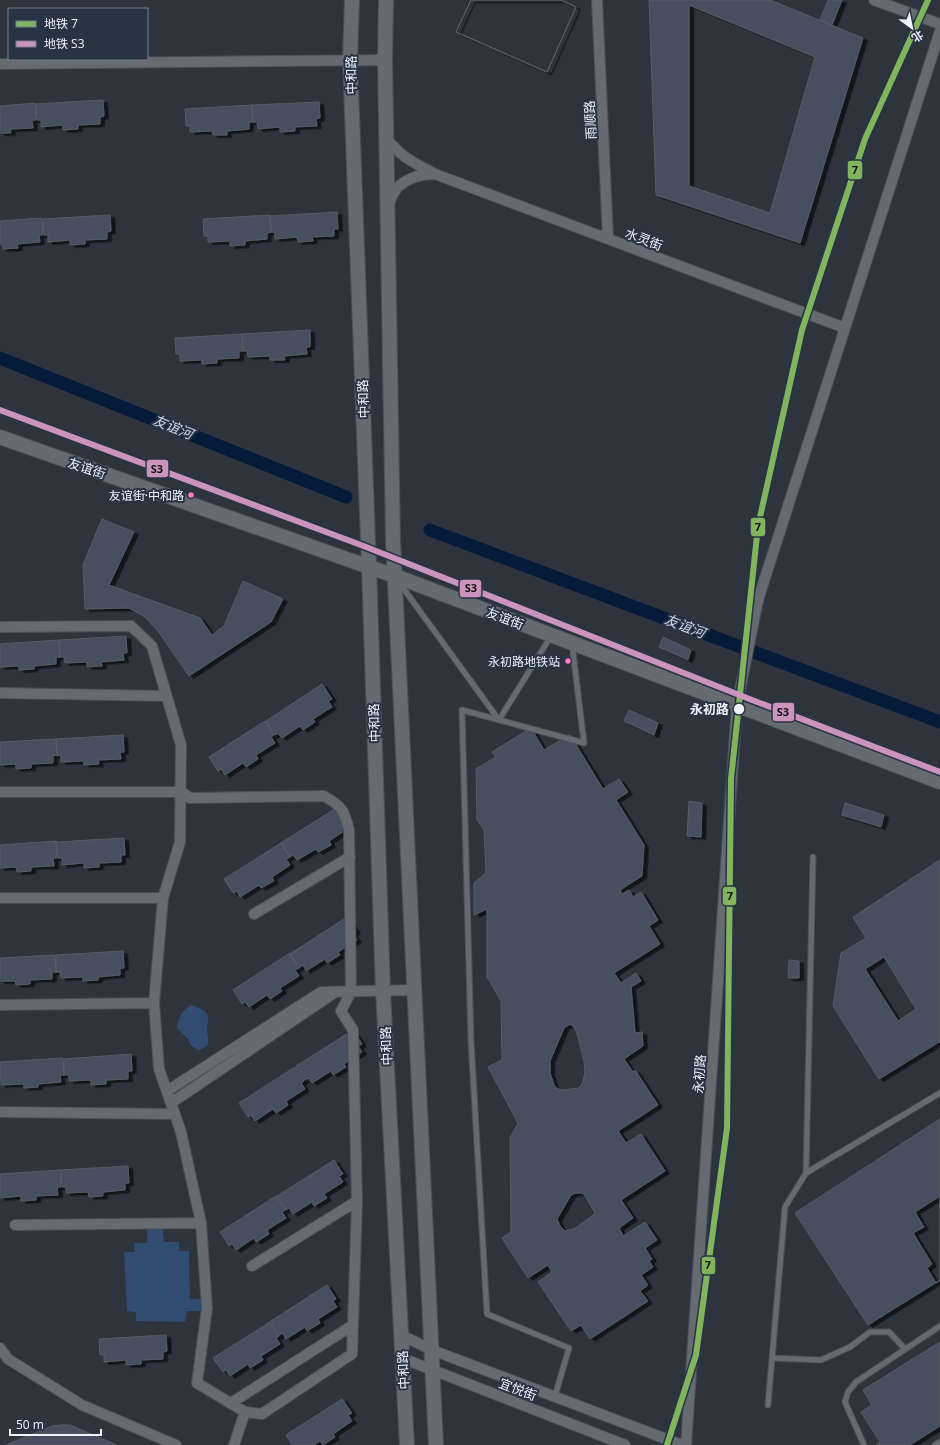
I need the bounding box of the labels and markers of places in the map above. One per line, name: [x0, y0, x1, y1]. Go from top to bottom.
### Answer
place label: 友谊街·中和路: [109, 487, 184, 504]
marker: 友谊街·中和路: [186, 490, 196, 500]
place label: 永初路地铁站: [488, 653, 560, 670]
marker: 永初路地铁站: [563, 656, 573, 666]
place label: 永初路: [690, 700, 729, 718]
marker: 永初路: [732, 702, 746, 716]

